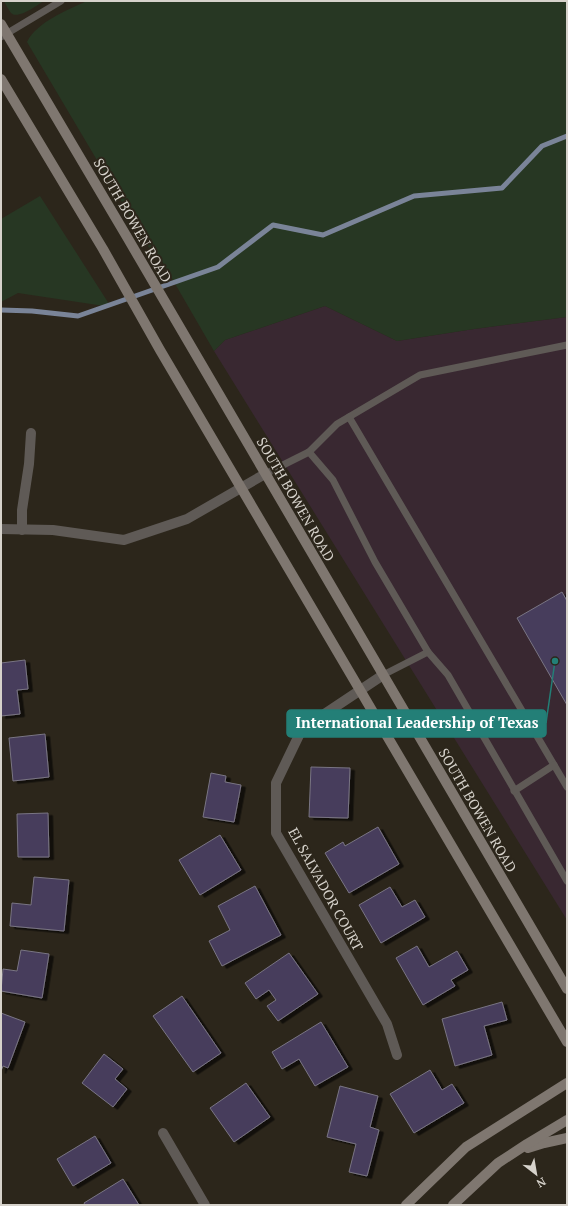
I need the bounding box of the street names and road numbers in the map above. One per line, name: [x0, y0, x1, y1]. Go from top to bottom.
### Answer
street label: SOUTH BOWEN ROAD: [90, 154, 176, 286]
street label: SOUTH BOWEN ROAD: [253, 433, 339, 565]
street label: SOUTH BOWEN ROAD: [435, 744, 521, 876]
street label: EL SALVADOR COURT: [284, 824, 368, 954]

